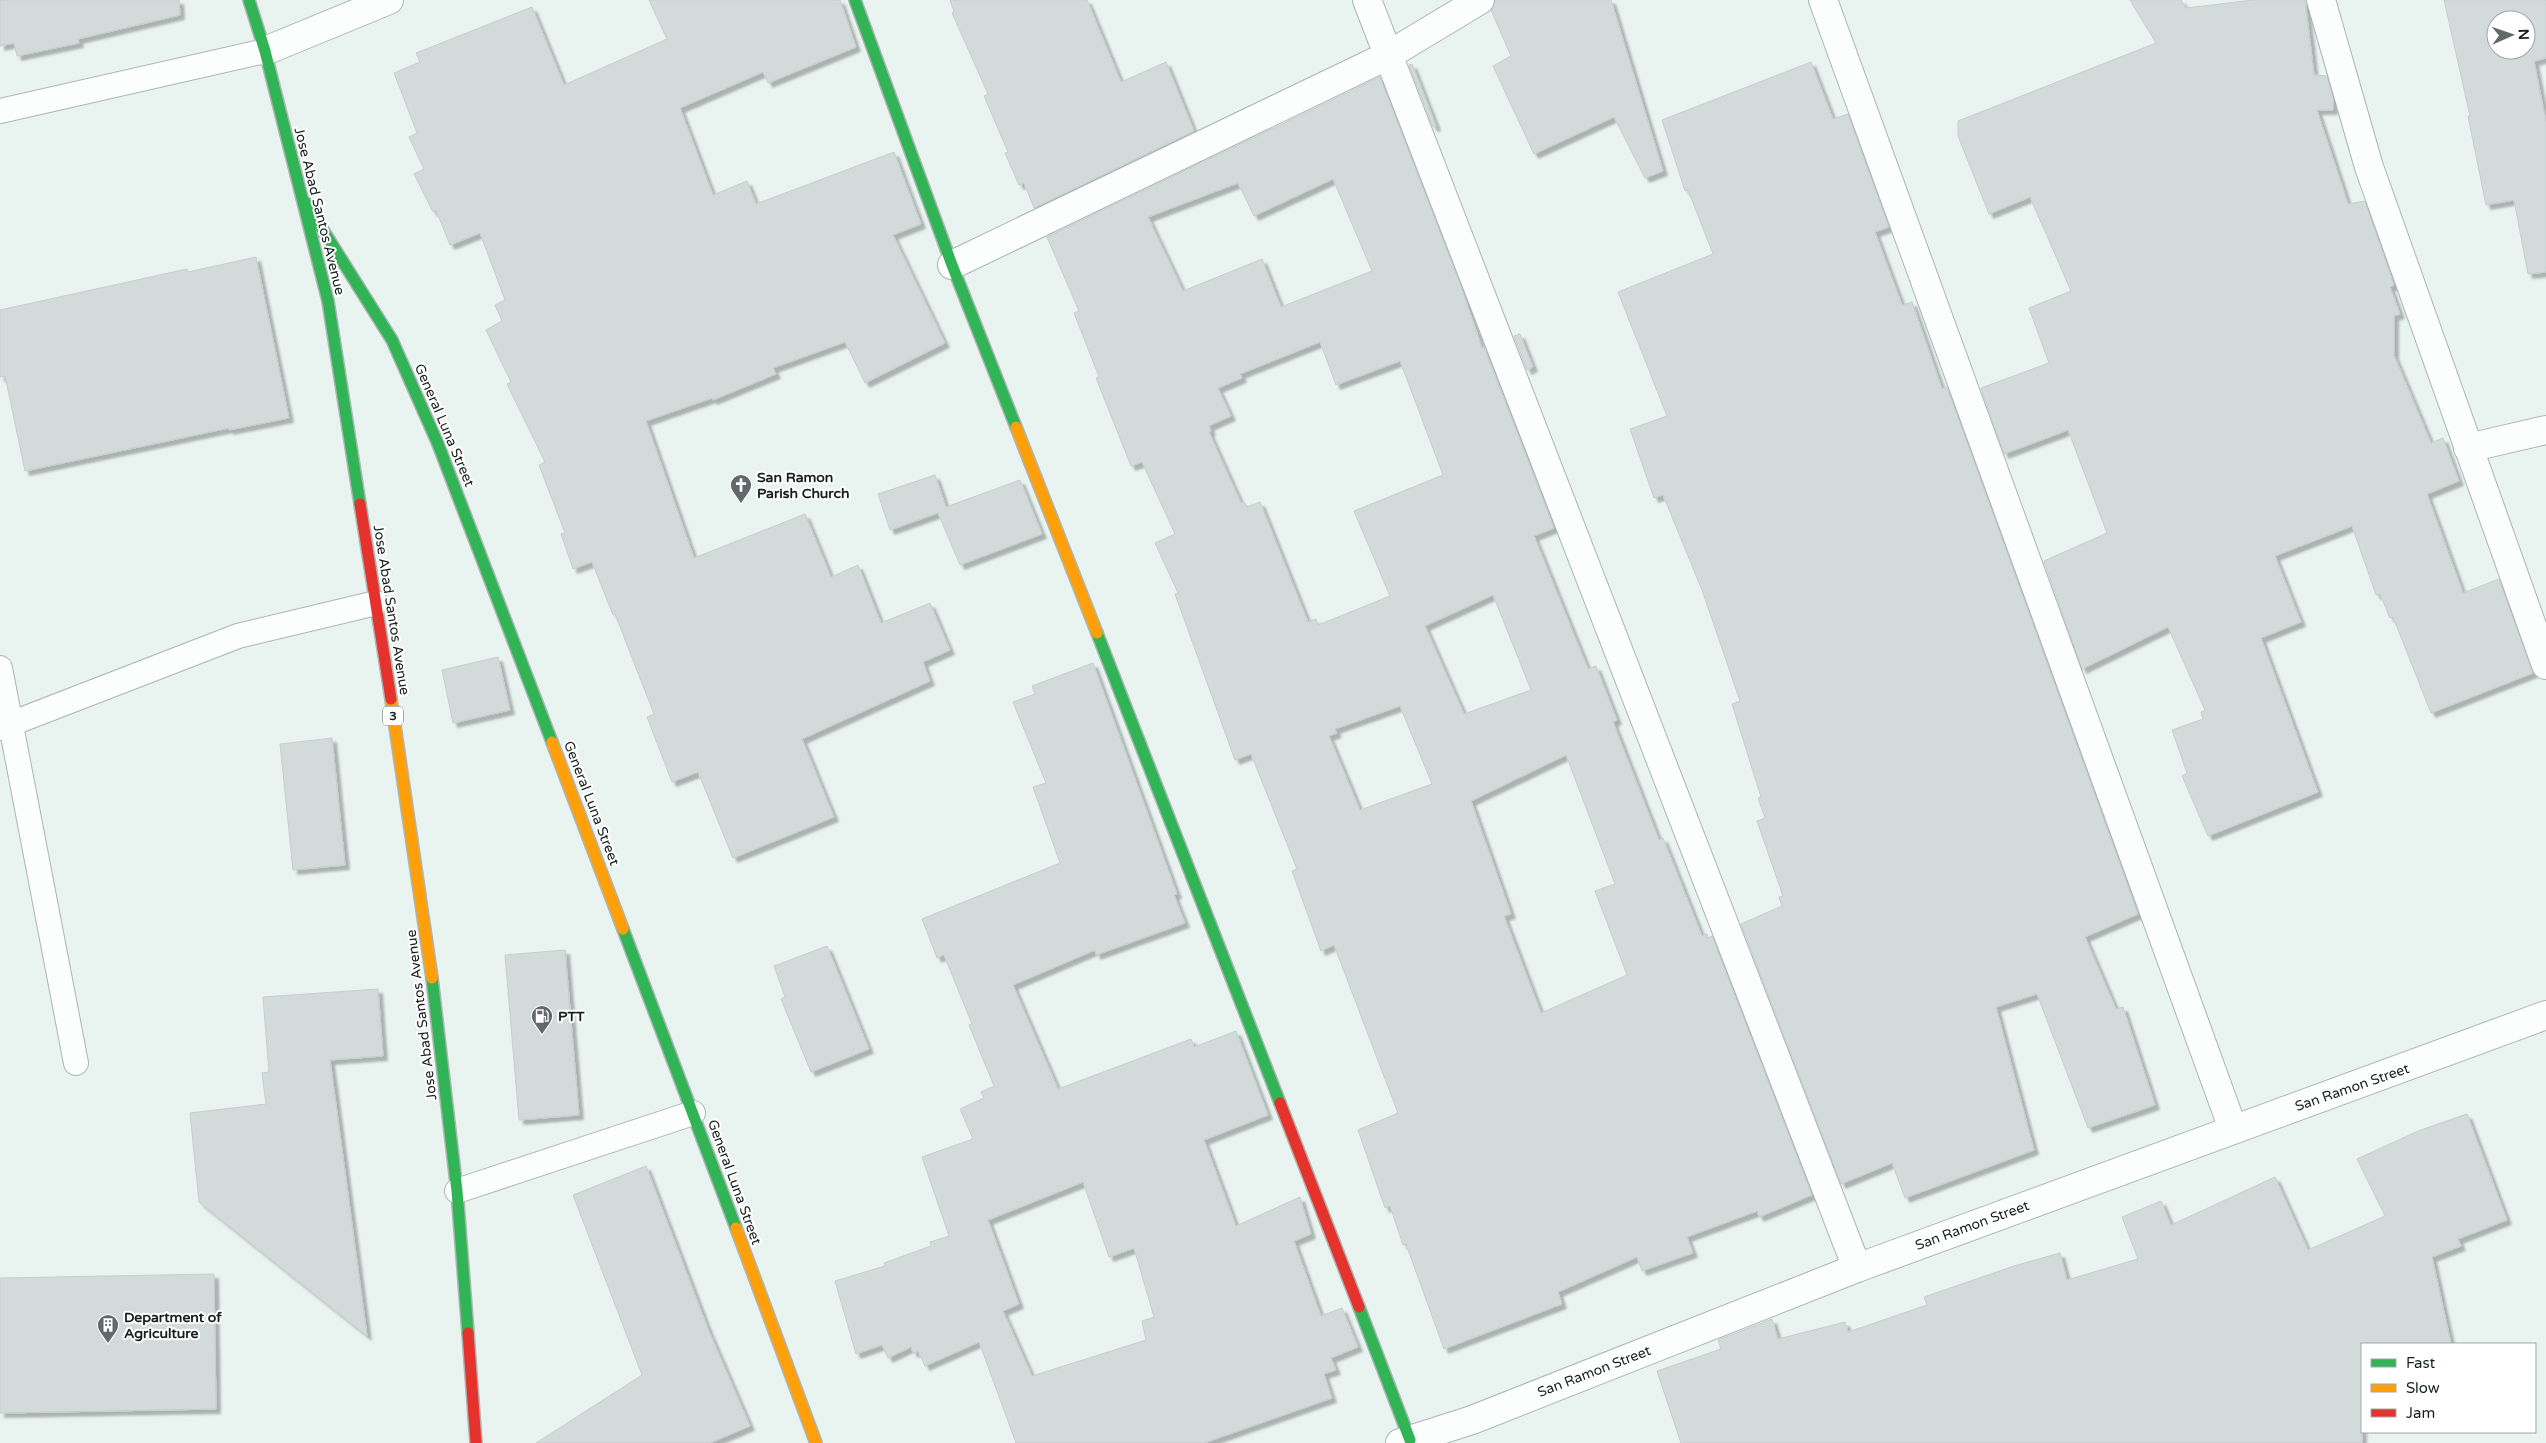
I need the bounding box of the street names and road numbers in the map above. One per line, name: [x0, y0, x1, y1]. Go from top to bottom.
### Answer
street label: Jose Abad Santos Avenue: [290, 126, 349, 297]
street label: General Luna Street: [411, 361, 478, 490]
street label: Jose Abad Santos Avenue: [370, 524, 413, 696]
road number: 3: [383, 706, 403, 726]
street label: General Luna Street: [560, 739, 623, 868]
street label: Jose Abad Santos Avenue: [403, 929, 440, 1101]
street label: San Ramon Street: [2293, 1060, 2412, 1115]
street label: General Luna Street: [704, 1117, 765, 1248]
street label: San Ramon Street: [1913, 1197, 2032, 1254]
street label: San Ramon Street: [1535, 1342, 1654, 1401]

